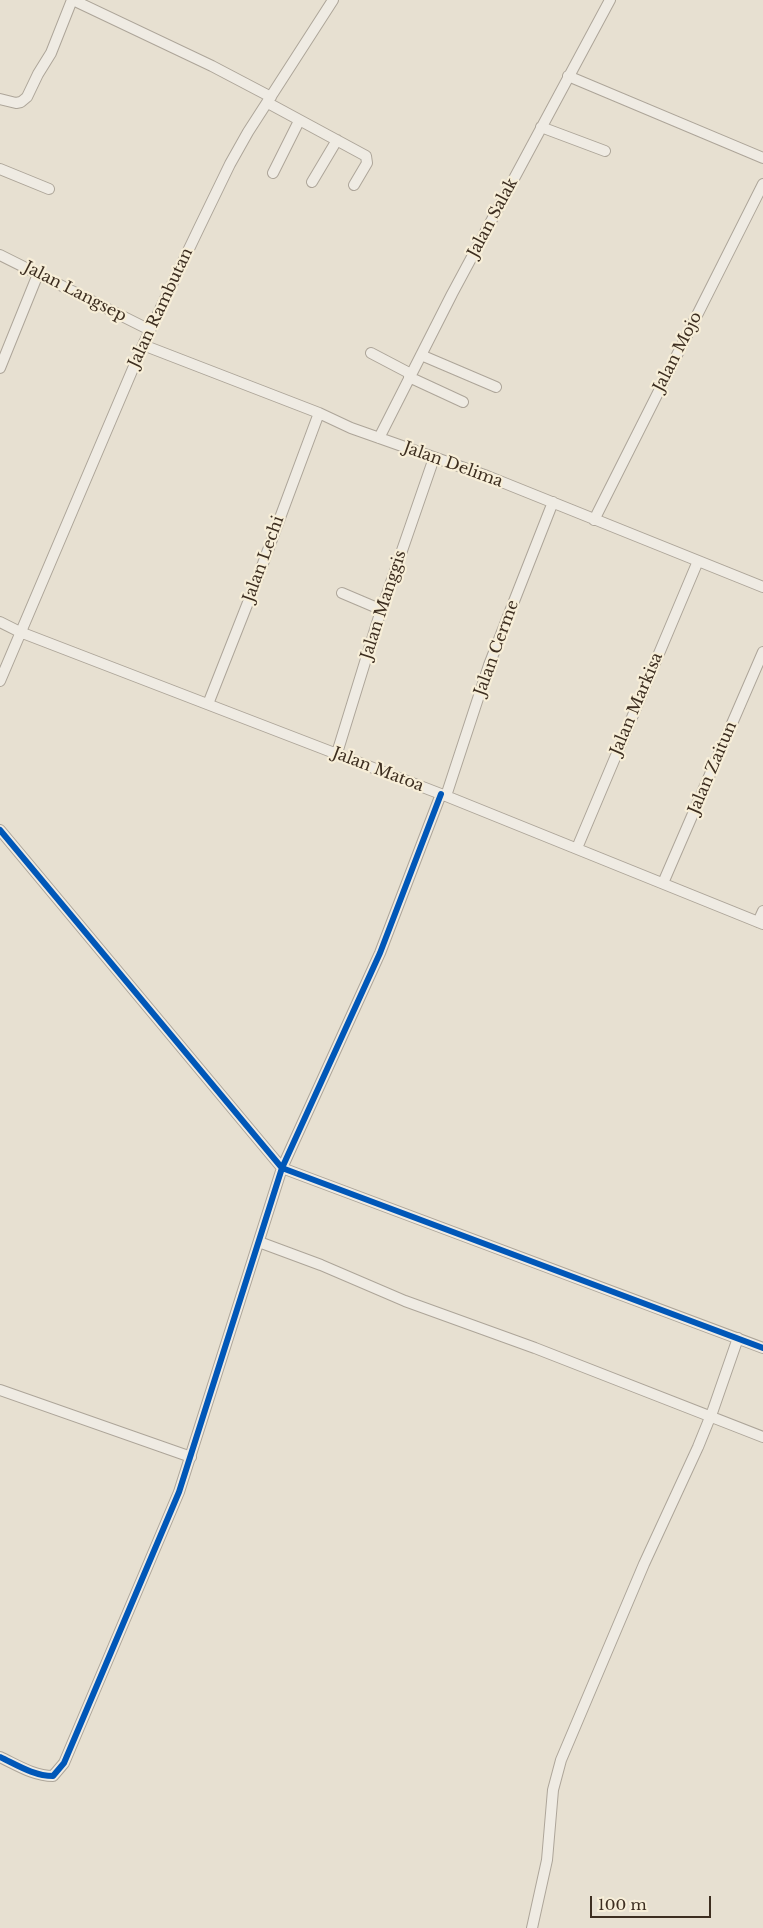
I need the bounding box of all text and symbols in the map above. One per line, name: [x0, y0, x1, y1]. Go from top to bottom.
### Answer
street label: Jalan Salak: [464, 175, 522, 261]
street label: Jalan Rambutan: [125, 245, 197, 371]
street label: Jalan Langsep: [20, 258, 130, 326]
street label: Jalan Mojo: [650, 309, 706, 395]
street label: Jalan Delima: [401, 438, 505, 492]
street label: Jalan Lechi: [240, 513, 288, 605]
street label: Jalan Manggis: [357, 548, 411, 662]
street label: Jalan Cerme: [471, 598, 523, 698]
street label: Jalan Markisa: [607, 650, 667, 758]
street label: Jalan Zaitun: [685, 719, 741, 817]
street label: Jalan Matoa: [330, 744, 426, 796]
scale bar: [593, 1886, 714, 1918]
text: 100 m: [598, 1895, 647, 1914]

